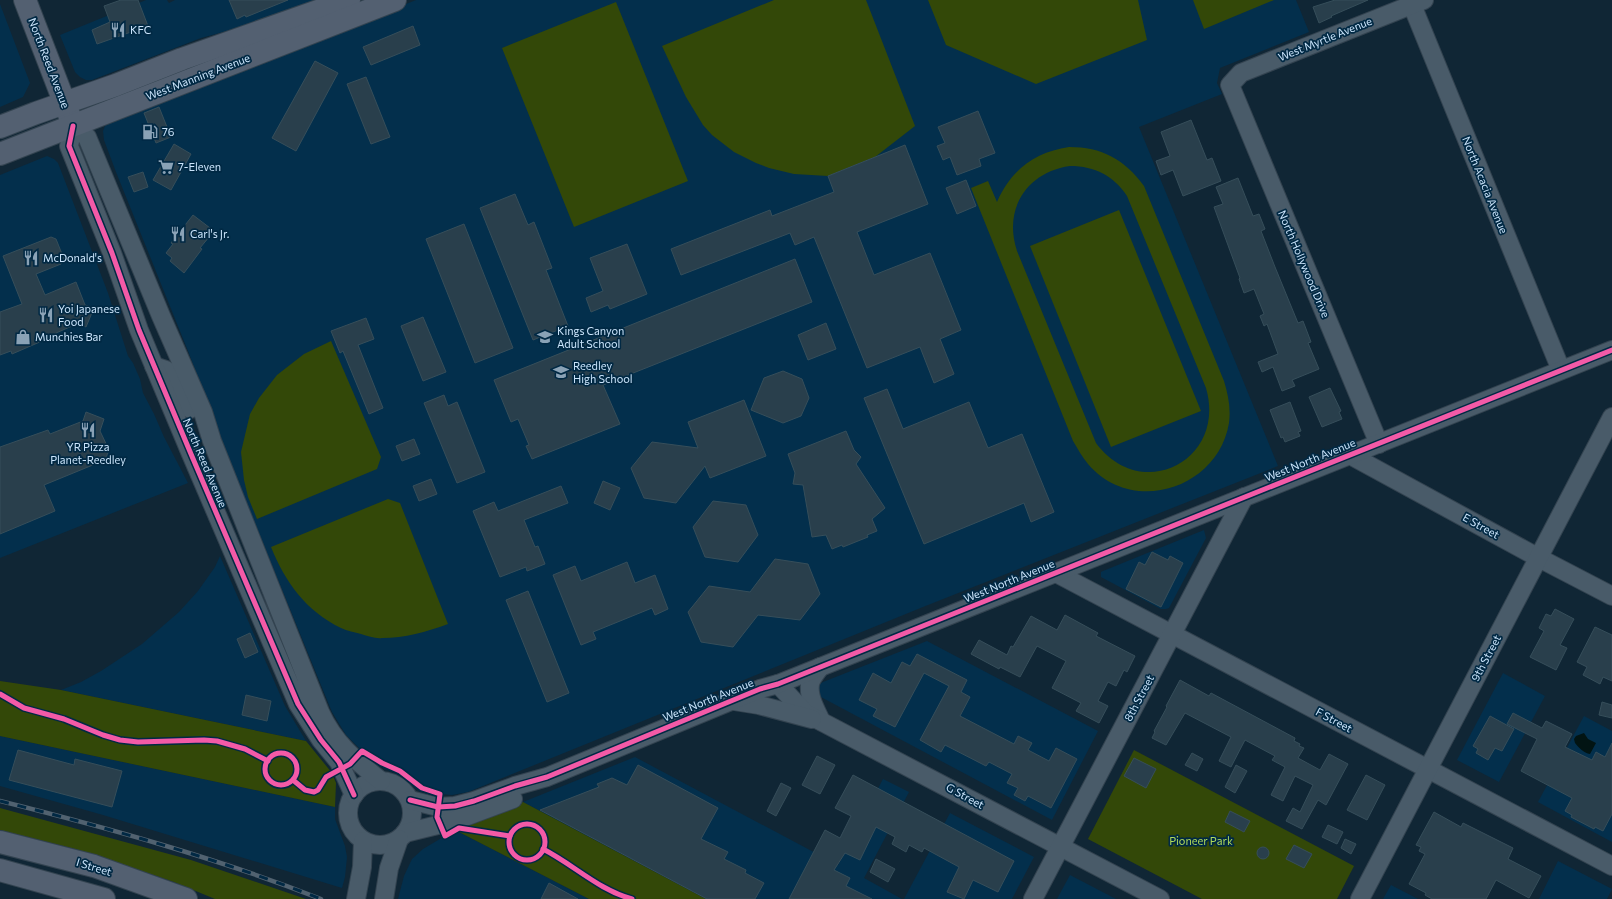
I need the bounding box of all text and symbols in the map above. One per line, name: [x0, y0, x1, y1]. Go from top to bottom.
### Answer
street label: West Myrtle Avenue: [1276, 14, 1374, 63]
street label: North Reed Avenue: [26, 16, 73, 110]
restaurant icon: KFC: [109, 21, 127, 39]
place label: KFC: [130, 23, 151, 36]
street label: West Manning Avenue: [144, 51, 252, 102]
fuel station icon: 76: [141, 123, 159, 141]
place label: 76: [162, 125, 175, 138]
street label: North Acacia Avenue: [1460, 134, 1511, 235]
supermarket icon: 7-Eleven: [157, 158, 175, 176]
place label: 7-Eleven: [178, 160, 221, 173]
street label: North Hollywood Drive: [1276, 208, 1333, 319]
restaurant icon: Carl's Jr.: [169, 225, 187, 243]
place label: Carl's Jr.: [190, 227, 230, 241]
restaurant icon: McDonald's: [22, 249, 40, 267]
place label: McDonald's: [43, 251, 102, 264]
place label: Yoi Japanese Food: [58, 302, 120, 328]
restaurant icon: Yoi Japanese Food: [37, 306, 55, 324]
place label: Kings Canyon Adult School: [557, 324, 624, 350]
shop icon: Munchies Bar: [14, 328, 32, 346]
school or university icon: Kings Canyon Adult School: [536, 328, 554, 346]
place label: Munchies Bar: [35, 330, 103, 343]
place label: Reedley High School: [573, 359, 633, 385]
school or university icon: Reedley High School: [552, 363, 570, 381]
street label: North Reed Avenue: [181, 416, 230, 510]
restaurant icon: YR Pizza Planet-Reedley: [79, 421, 97, 439]
street label: West North Avenue: [1263, 435, 1357, 484]
place label: YR Pizza Planet-Reedley: [50, 440, 126, 466]
street label: E Street: [1461, 510, 1502, 541]
street label: West North Avenue: [962, 556, 1056, 605]
street label: 9th Street: [1468, 632, 1503, 683]
street label: 8th Street: [1121, 672, 1156, 723]
street label: West North Avenue: [661, 675, 755, 724]
street label: F Street: [1314, 705, 1355, 735]
street label: G Street: [944, 780, 987, 811]
park label: Pioneer Park: [1169, 834, 1233, 847]
street label: I Street: [75, 855, 114, 878]

